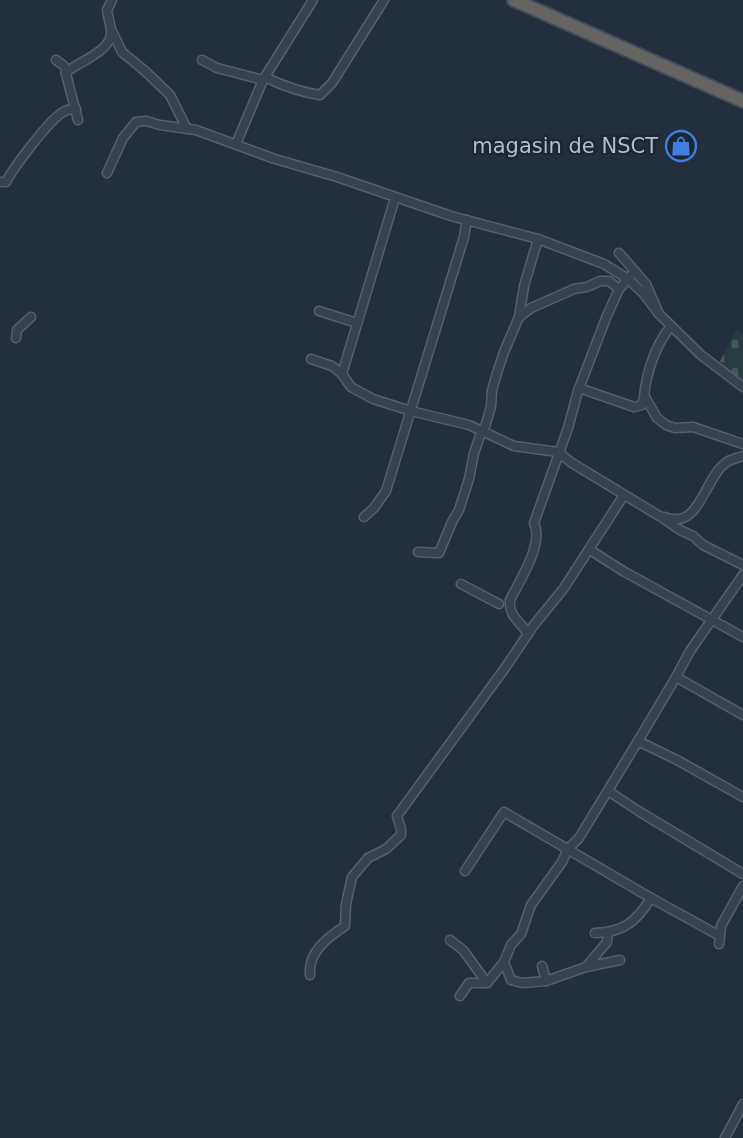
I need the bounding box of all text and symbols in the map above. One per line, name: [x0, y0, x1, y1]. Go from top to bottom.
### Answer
shop icon: magasin de NSCT: [664, 129, 698, 163]
place label: magasin de NSCT: [472, 134, 658, 158]

